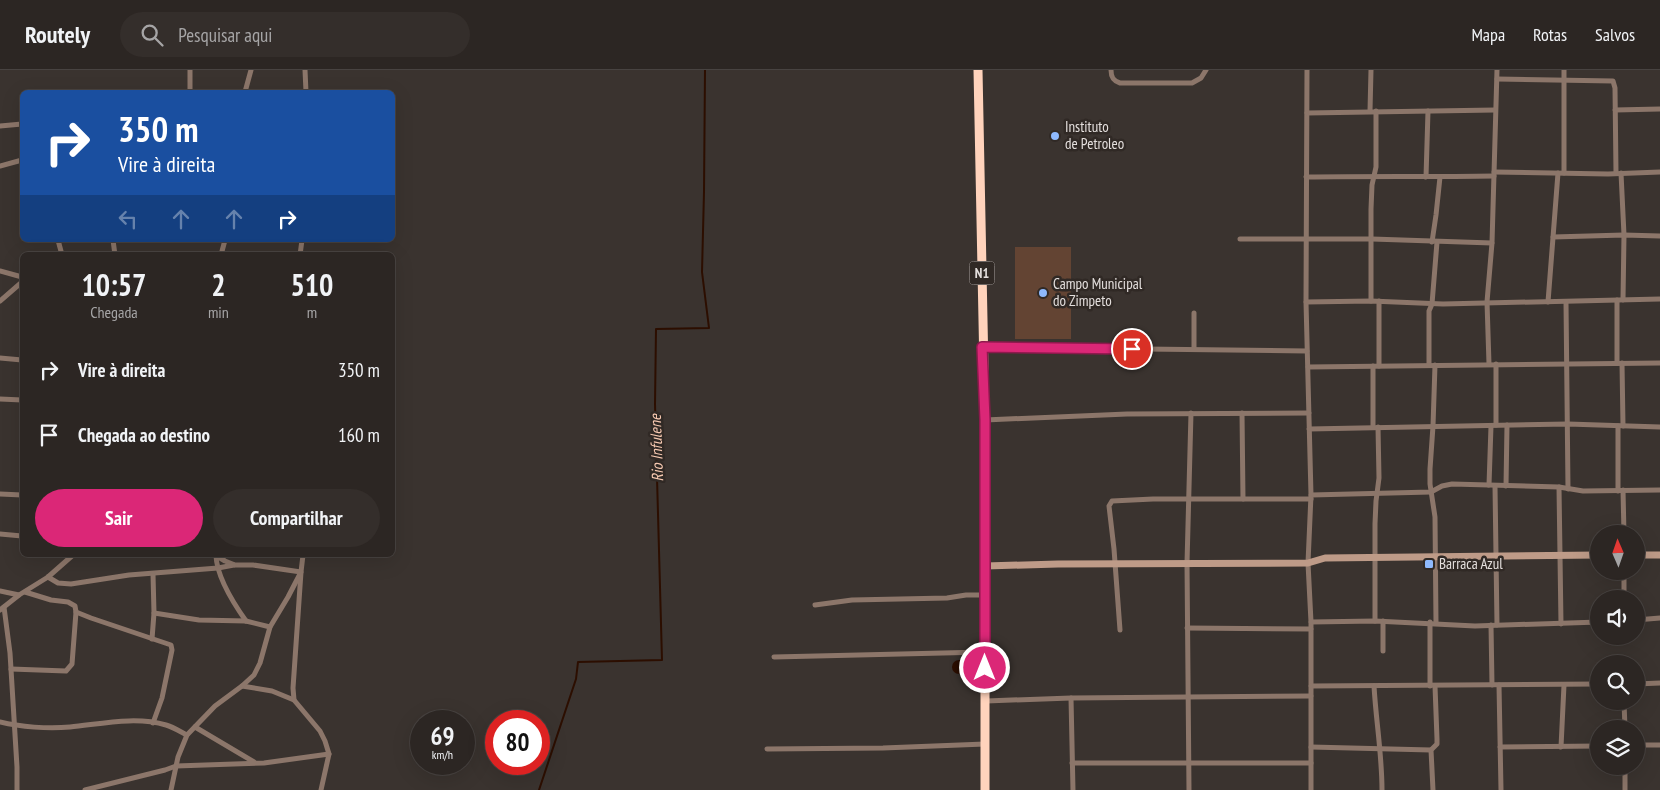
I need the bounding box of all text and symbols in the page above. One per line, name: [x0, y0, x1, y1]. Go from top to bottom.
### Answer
search box: [120, 12, 470, 57]
text: Routely: [25, 19, 90, 50]
icon: search: [138, 21, 166, 49]
text: Pesquisar aqui: [178, 23, 273, 47]
text: Mapa: [1471, 23, 1505, 46]
text: Rotas: [1533, 23, 1567, 46]
text: Salvos: [1595, 23, 1635, 46]
text: 350 m: [118, 106, 199, 152]
icon: right: [35, 110, 100, 175]
place label: Instituto de Petroleo: [1065, 117, 1124, 153]
marker: Instituto de Petroleo: [1049, 130, 1061, 142]
text: Vire à direita: [118, 150, 215, 178]
icon: left: [114, 205, 142, 233]
icon: ahead: [167, 205, 195, 233]
icon: ahead: [220, 205, 248, 233]
icon: right: [273, 205, 301, 233]
road number: N1: [970, 262, 994, 284]
text: 10:57: [82, 265, 146, 304]
text: 2: [211, 265, 226, 304]
text: 510: [290, 265, 333, 304]
place label: Campo Municipal do Zimpeto: [1053, 274, 1143, 310]
marker: Campo Municipal do Zimpeto: [1037, 287, 1049, 299]
text: Chegada: [90, 302, 138, 322]
text: min: [208, 302, 229, 322]
text: m: [307, 302, 317, 322]
pin: [1111, 328, 1153, 370]
icon: arrive: [1118, 335, 1146, 363]
icon: right: [35, 356, 63, 384]
text: Vire à direita: [78, 358, 165, 382]
text: 350 m: [338, 358, 380, 382]
water label: Rio Infulene: [645, 413, 667, 482]
icon: arrive: [35, 421, 63, 449]
text: Chegada ao destino: [78, 423, 210, 447]
text: 160 m: [338, 423, 380, 447]
button: Sair: [35, 489, 203, 547]
button: Compartilhar: [213, 489, 380, 547]
north arrow: [1590, 525, 1645, 580]
map controls: [1590, 525, 1645, 775]
place label: Barraca Azul: [1439, 554, 1503, 573]
marker: Barraca Azul: [1423, 558, 1435, 570]
button: sound: [1590, 590, 1645, 645]
position arrow: [958, 641, 1010, 693]
button: search: [1590, 655, 1645, 710]
speed limit sign: 80: [485, 710, 550, 775]
text: 69: [431, 720, 454, 752]
button: layers: [1590, 720, 1645, 775]
text: km/h: [432, 747, 453, 762]

